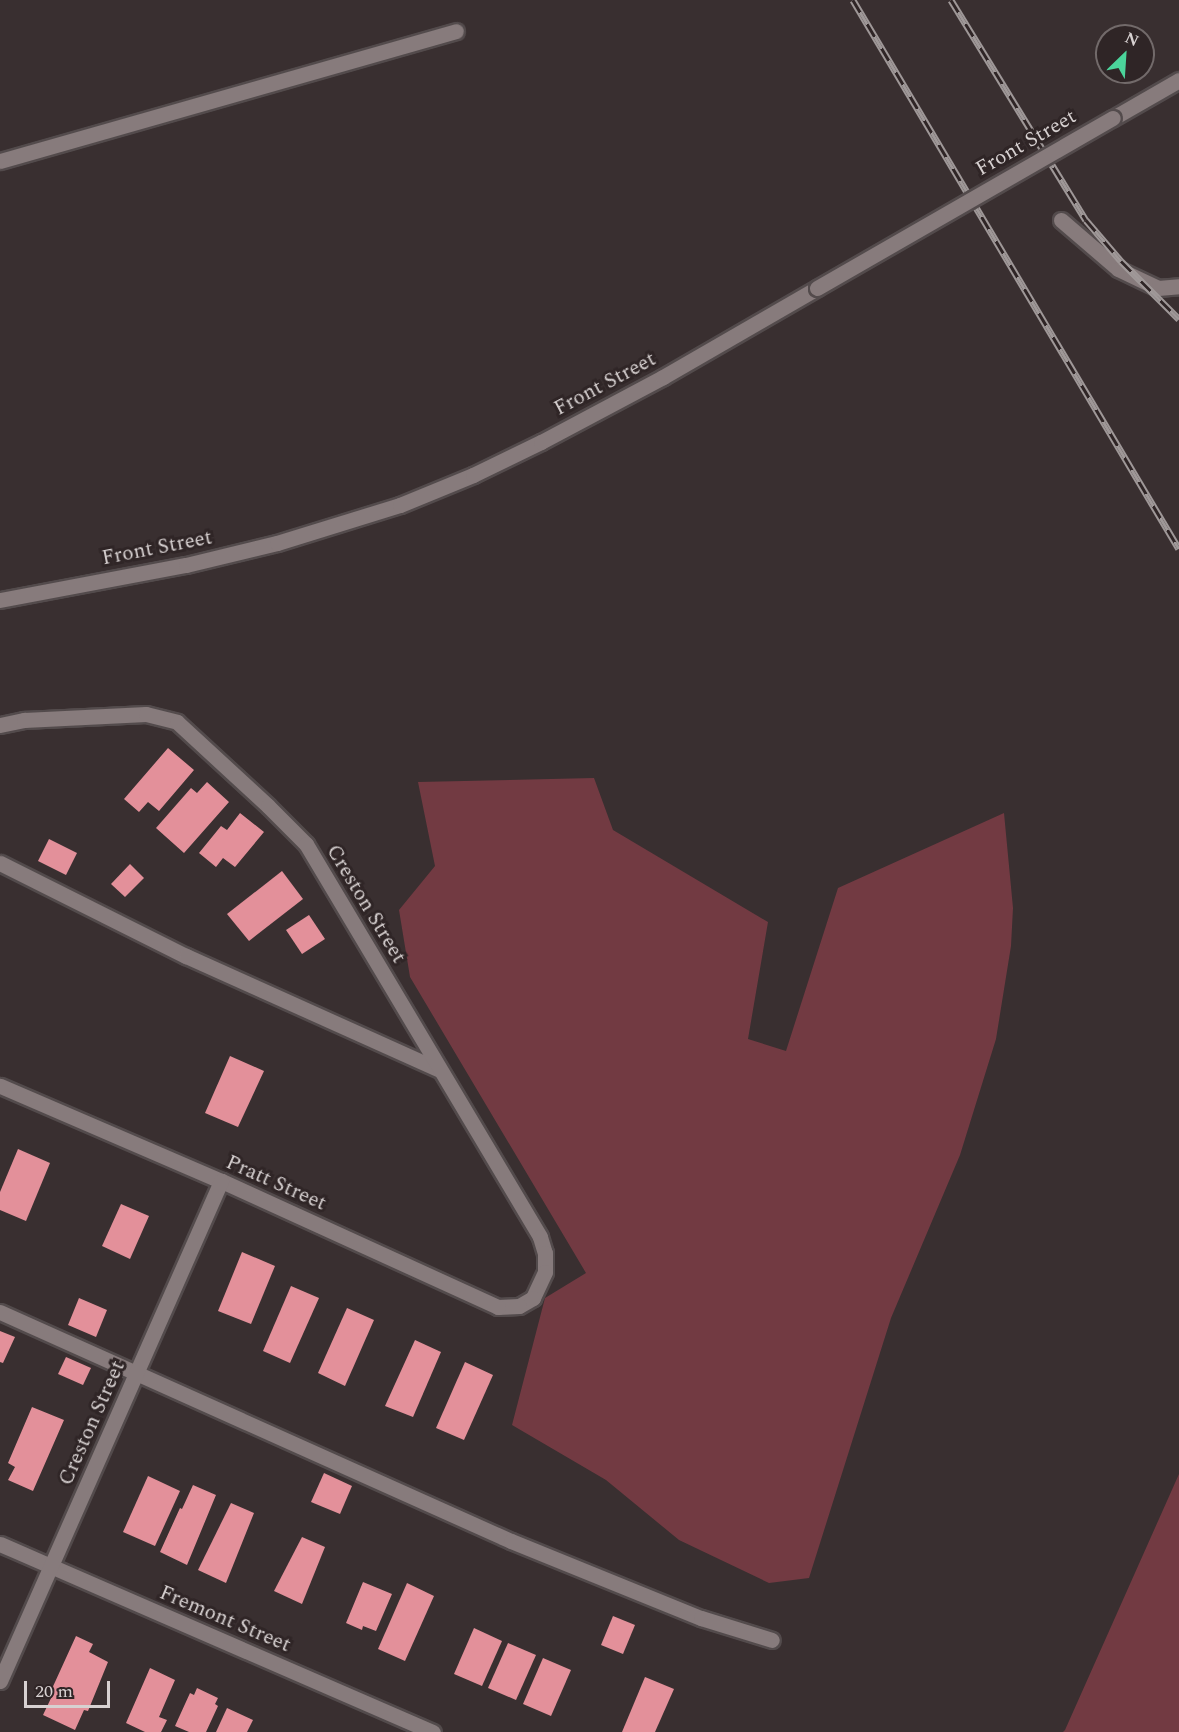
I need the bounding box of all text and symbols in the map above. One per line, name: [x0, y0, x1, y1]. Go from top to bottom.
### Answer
north arrow: [1095, 24, 1155, 84]
text: N: [1121, 26, 1143, 53]
street label: Front Street: [971, 104, 1081, 182]
street label: Front Street: [550, 347, 660, 421]
street label: Front Street: [100, 525, 214, 571]
street label: Creston Street: [321, 840, 411, 968]
street label: Pratt Street: [222, 1150, 330, 1216]
street label: Creston Street: [53, 1357, 131, 1489]
street label: Fremont Street: [156, 1580, 294, 1658]
scale bar: [27, 1669, 112, 1707]
text: 20 m: [35, 1678, 73, 1705]

